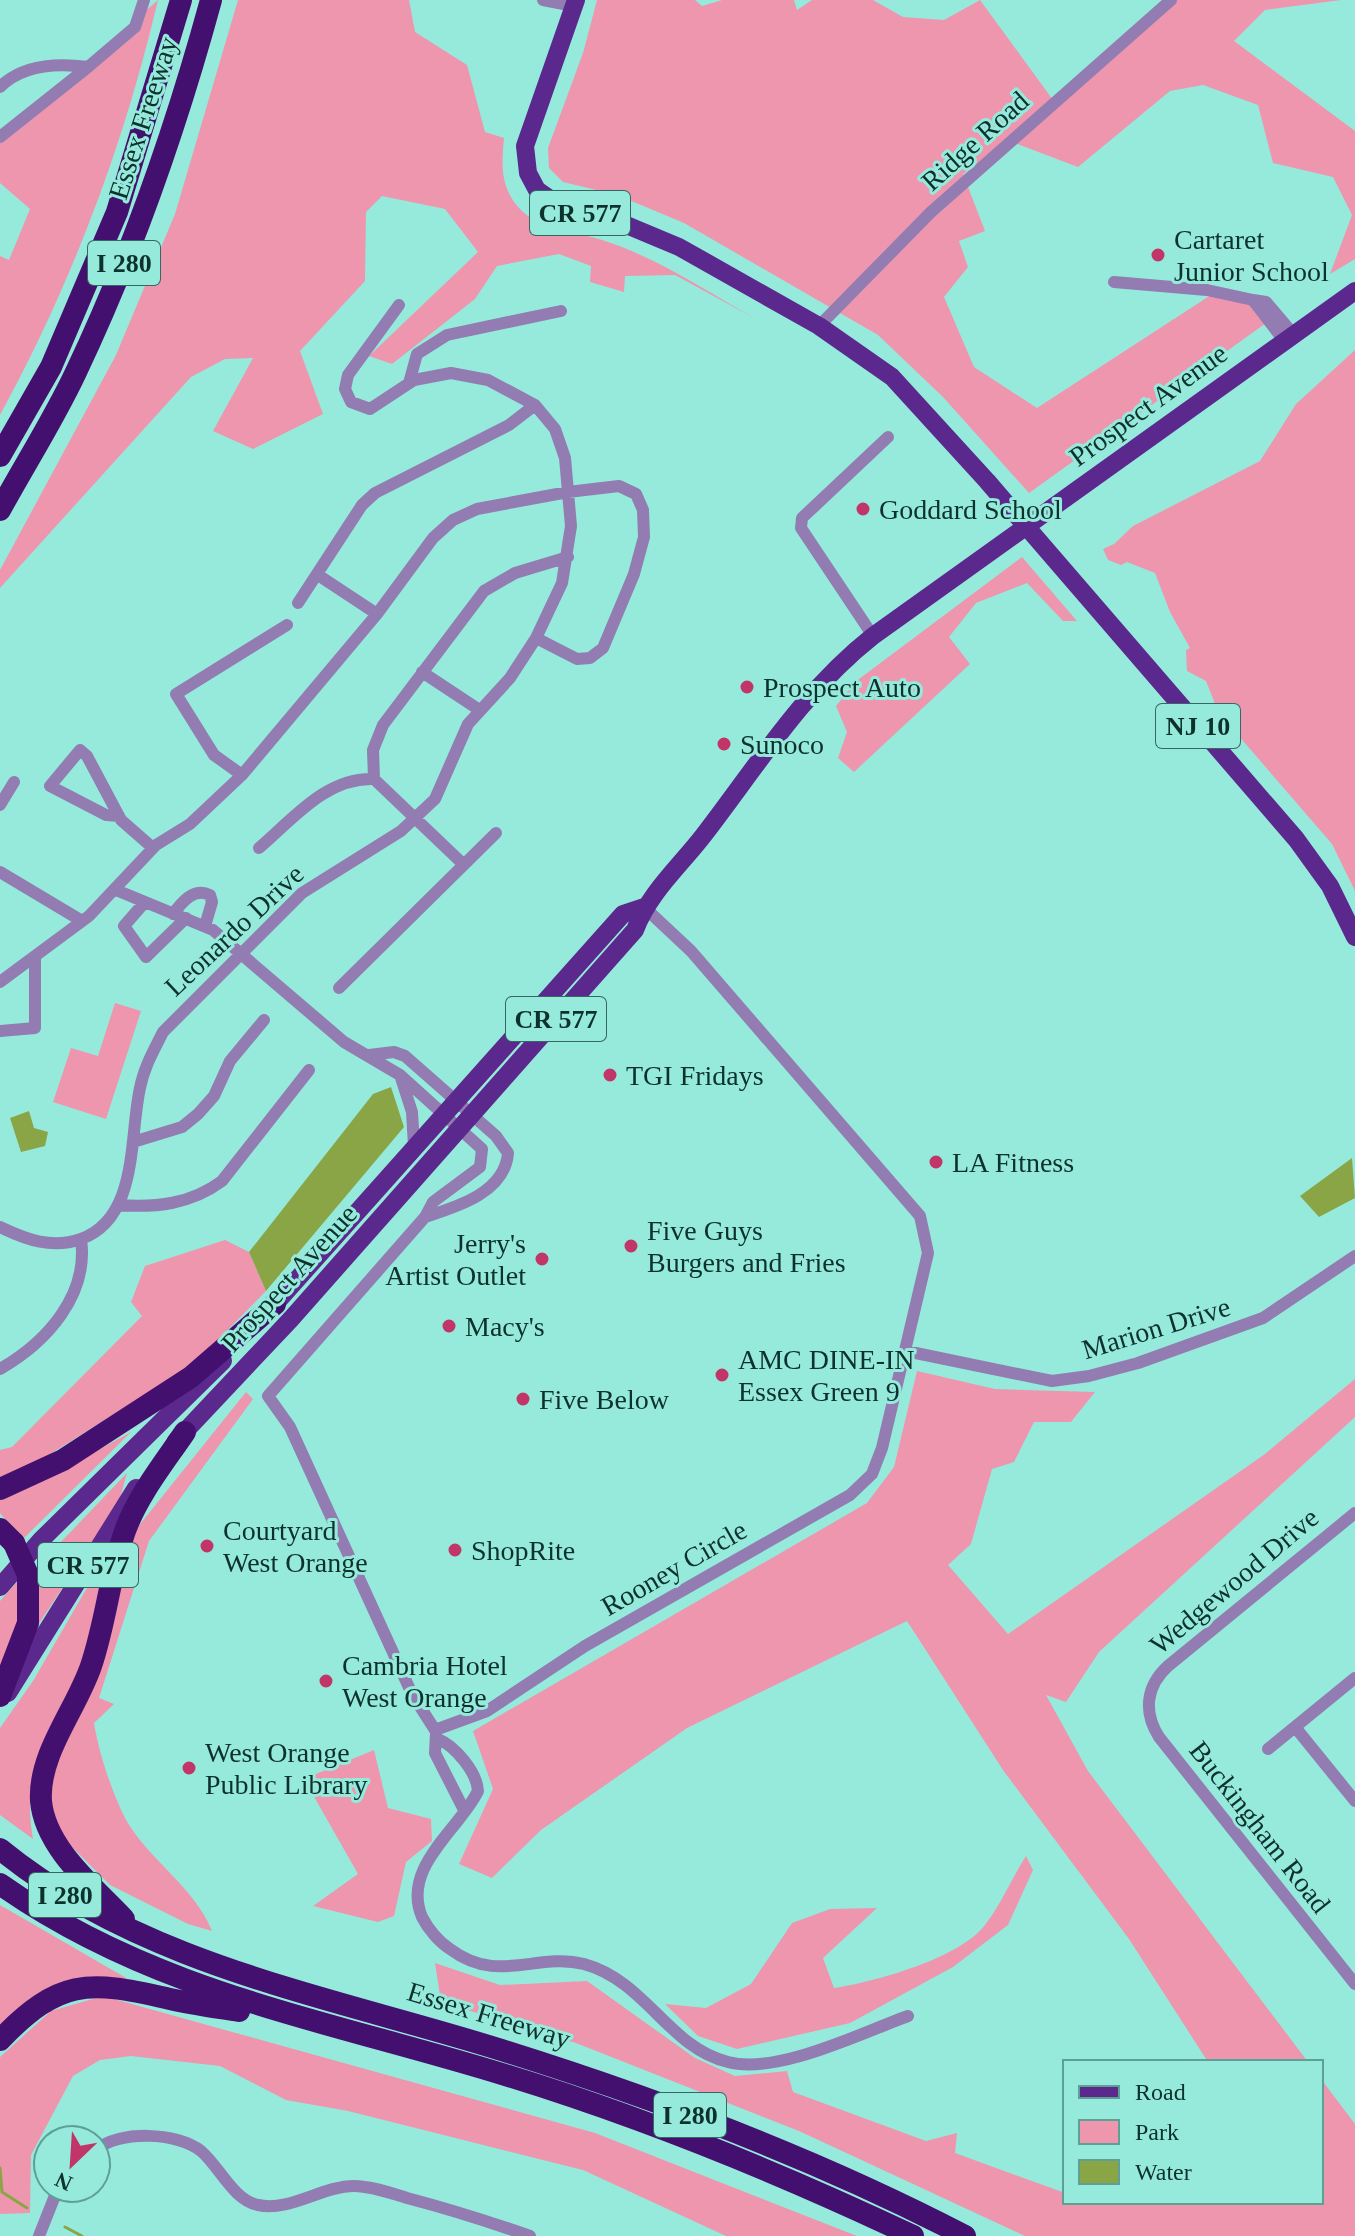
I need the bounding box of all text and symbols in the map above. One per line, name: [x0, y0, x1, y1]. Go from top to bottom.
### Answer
street label: Essex Freeway: [102, 33, 184, 203]
street label: Ridge Road: [915, 85, 1035, 197]
road number: CR 577: [530, 191, 630, 235]
place label: Cartaret Junior School: [1174, 224, 1329, 287]
road number: I 280: [88, 241, 160, 285]
marker: Cartaret Junior School: [1149, 246, 1167, 264]
street label: Prospect Avenue: [1063, 338, 1233, 472]
place label: Goddard School: [879, 494, 1062, 525]
marker: Goddard School: [854, 500, 872, 518]
place label: Prospect Auto: [763, 672, 921, 703]
marker: Prospect Auto: [738, 678, 756, 696]
road number: NJ 10: [1156, 704, 1240, 748]
place label: Sunoco: [740, 729, 824, 760]
marker: Sunoco: [715, 735, 733, 753]
street label: Leonardo Drive: [158, 858, 310, 1002]
road number: CR 577: [506, 997, 606, 1041]
place label: TGI Fridays: [626, 1060, 764, 1091]
marker: TGI Fridays: [601, 1066, 619, 1084]
place label: LA Fitness: [952, 1147, 1074, 1178]
marker: LA Fitness: [927, 1153, 945, 1171]
street label: Prospect Avenue: [215, 1198, 363, 1358]
place label: Five Guys Burgers and Fries: [647, 1215, 846, 1278]
place label: Jerry's Artist Outlet: [385, 1228, 526, 1291]
marker: Five Guys Burgers and Fries: [622, 1237, 640, 1255]
marker: Jerry's Artist Outlet: [533, 1250, 551, 1268]
street label: Marion Drive: [1078, 1291, 1234, 1365]
place label: Macy's: [465, 1311, 545, 1342]
marker: Macy's: [440, 1317, 458, 1335]
place label: AMC DINE-IN Essex Green 9: [738, 1344, 915, 1407]
marker: AMC DINE-IN Essex Green 9: [713, 1366, 731, 1384]
place label: Five Below: [539, 1384, 670, 1415]
marker: Five Below: [514, 1390, 532, 1408]
street label: Wedgewood Drive: [1144, 1502, 1324, 1660]
street label: Rooney Circle: [596, 1514, 752, 1622]
place label: Courtyard West Orange: [223, 1515, 368, 1578]
place label: ShopRite: [471, 1535, 575, 1566]
marker: Courtyard West Orange: [198, 1537, 216, 1555]
marker: ShopRite: [446, 1541, 464, 1559]
road number: CR 577: [38, 1543, 138, 1587]
place label: Cambria Hotel West Orange: [342, 1650, 508, 1713]
marker: Cambria Hotel West Orange: [317, 1672, 335, 1690]
street label: Buckingham Road: [1183, 1735, 1337, 1919]
place label: West Orange Public Library: [205, 1737, 368, 1800]
marker: West Orange Public Library: [180, 1759, 198, 1777]
road number: I 280: [29, 1873, 101, 1917]
street label: Essex Freeway: [404, 1976, 574, 2054]
legend: [1063, 2060, 1323, 2204]
text: Road: [1135, 2079, 1186, 2105]
road number: I 280: [654, 2093, 726, 2137]
text: Park: [1135, 2119, 1179, 2145]
north arrow: [32, 2124, 112, 2204]
text: Water: [1135, 2159, 1192, 2185]
text: N: [51, 2167, 76, 2196]

